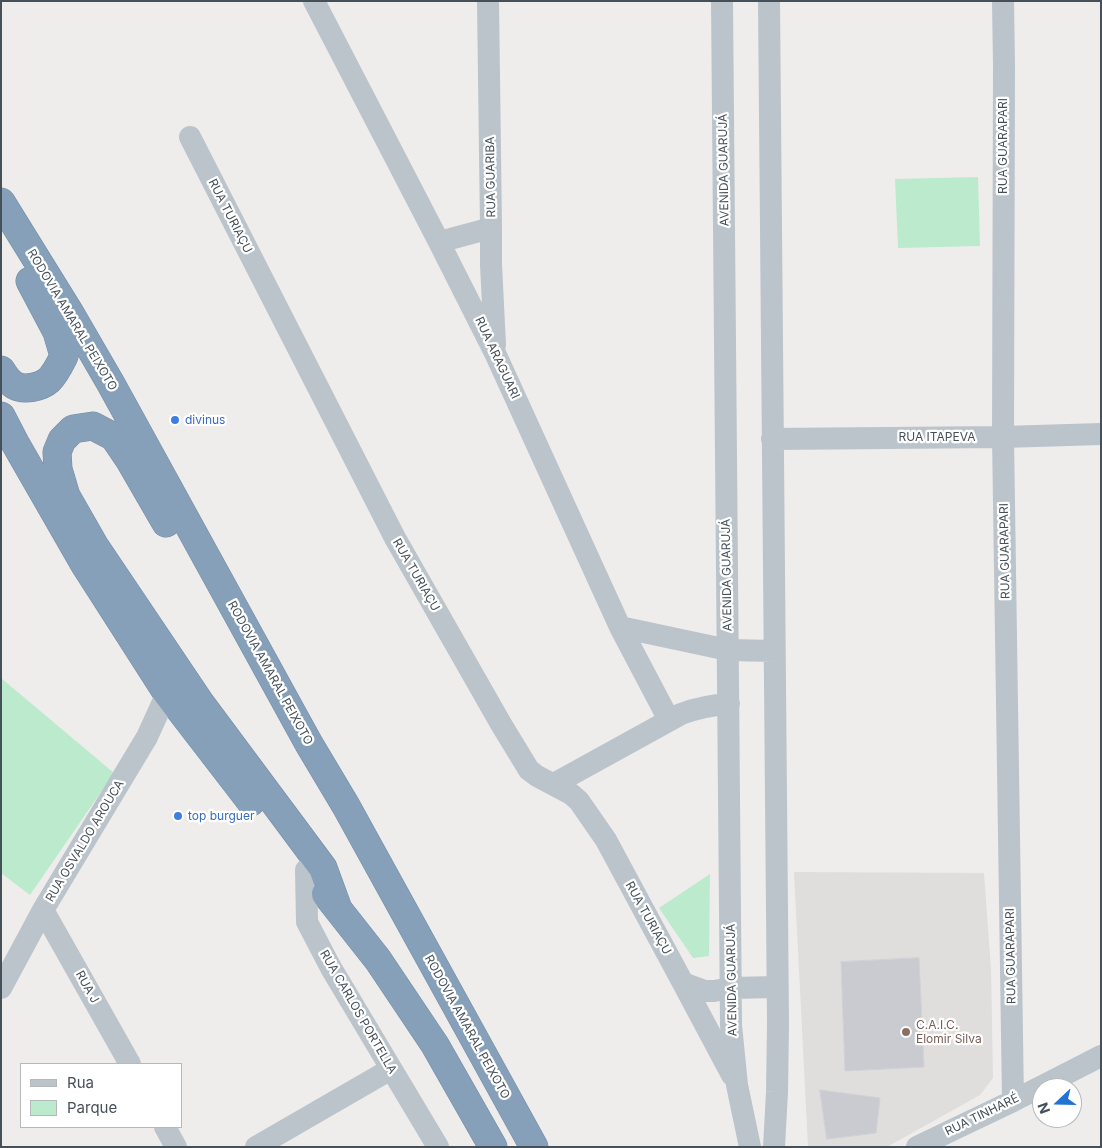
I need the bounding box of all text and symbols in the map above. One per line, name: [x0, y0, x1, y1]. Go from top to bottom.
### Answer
street label: RUA GUARAPARI: [996, 98, 1010, 194]
street label: AVENIDA GUARUJÁ: [716, 114, 732, 226]
street label: RUA GUARIBA: [483, 136, 499, 218]
street label: RUA TURIAÇU: [205, 177, 255, 255]
street label: RODOVIA AMARAL PEIXOTO: [24, 247, 120, 393]
street label: RUA ARAGUARI: [472, 315, 522, 401]
place label: divinus: [185, 413, 225, 427]
marker: divinus: [169, 414, 181, 426]
street label: RUA ITAPEVA: [899, 430, 975, 444]
street label: RUA GUARAPARI: [997, 503, 1013, 599]
street label: AVENIDA GUARUJÁ: [719, 519, 735, 631]
street label: RUA TURIAÇU: [389, 536, 443, 614]
street label: RODOVIA AMARAL PEIXOTO: [224, 599, 316, 747]
street label: RUA OSVALDO AROUCA: [43, 777, 127, 905]
place label: top burguer: [188, 809, 254, 823]
marker: top burguer: [172, 810, 184, 822]
street label: RUA TURIAÇU: [622, 879, 674, 957]
street label: RUA GUARAPARI: [1003, 908, 1019, 1004]
street label: AVENIDA GUARUJÁ: [724, 924, 740, 1036]
street label: RUA CARLOS PORTELLA: [317, 947, 399, 1077]
street label: RODOVIA AMARAL PEIXOTO: [421, 953, 513, 1101]
street label: RUA J: [72, 968, 102, 1006]
place label: C.A.I.C. Elomir Silva: [916, 1018, 982, 1046]
marker: C.A.I.C. Elomir Silva: [900, 1026, 912, 1038]
legend: [20, 1063, 182, 1128]
text: Rua: [67, 1073, 94, 1092]
north arrow: [1032, 1078, 1082, 1128]
street label: RUA TINHARÉ: [943, 1091, 1021, 1139]
text: Parque: [67, 1098, 117, 1117]
text: N: [1034, 1100, 1053, 1116]

